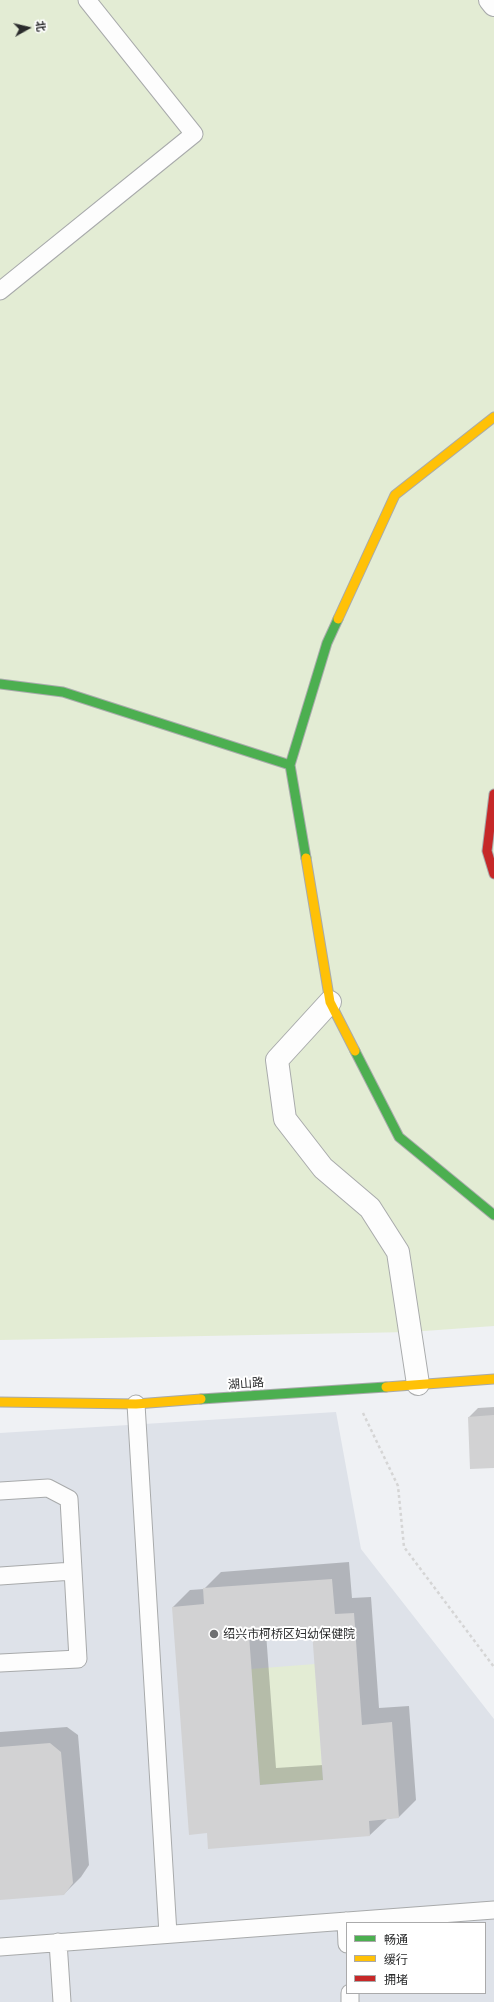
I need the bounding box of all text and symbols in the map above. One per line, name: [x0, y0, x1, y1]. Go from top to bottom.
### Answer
north arrow: [8, 8, 48, 48]
text: 北: [33, 20, 48, 33]
street label: 湖山路: [228, 1376, 264, 1392]
place label: 绍兴市柯桥区妇幼保健院: [223, 1627, 355, 1641]
marker: 绍兴市柯桥区妇幼保健院: [208, 1628, 220, 1640]
legend: [346, 1922, 486, 1994]
text: 畅通: [384, 1933, 408, 1947]
text: 缓行: [384, 1953, 408, 1967]
text: 拥堵: [384, 1973, 408, 1987]

